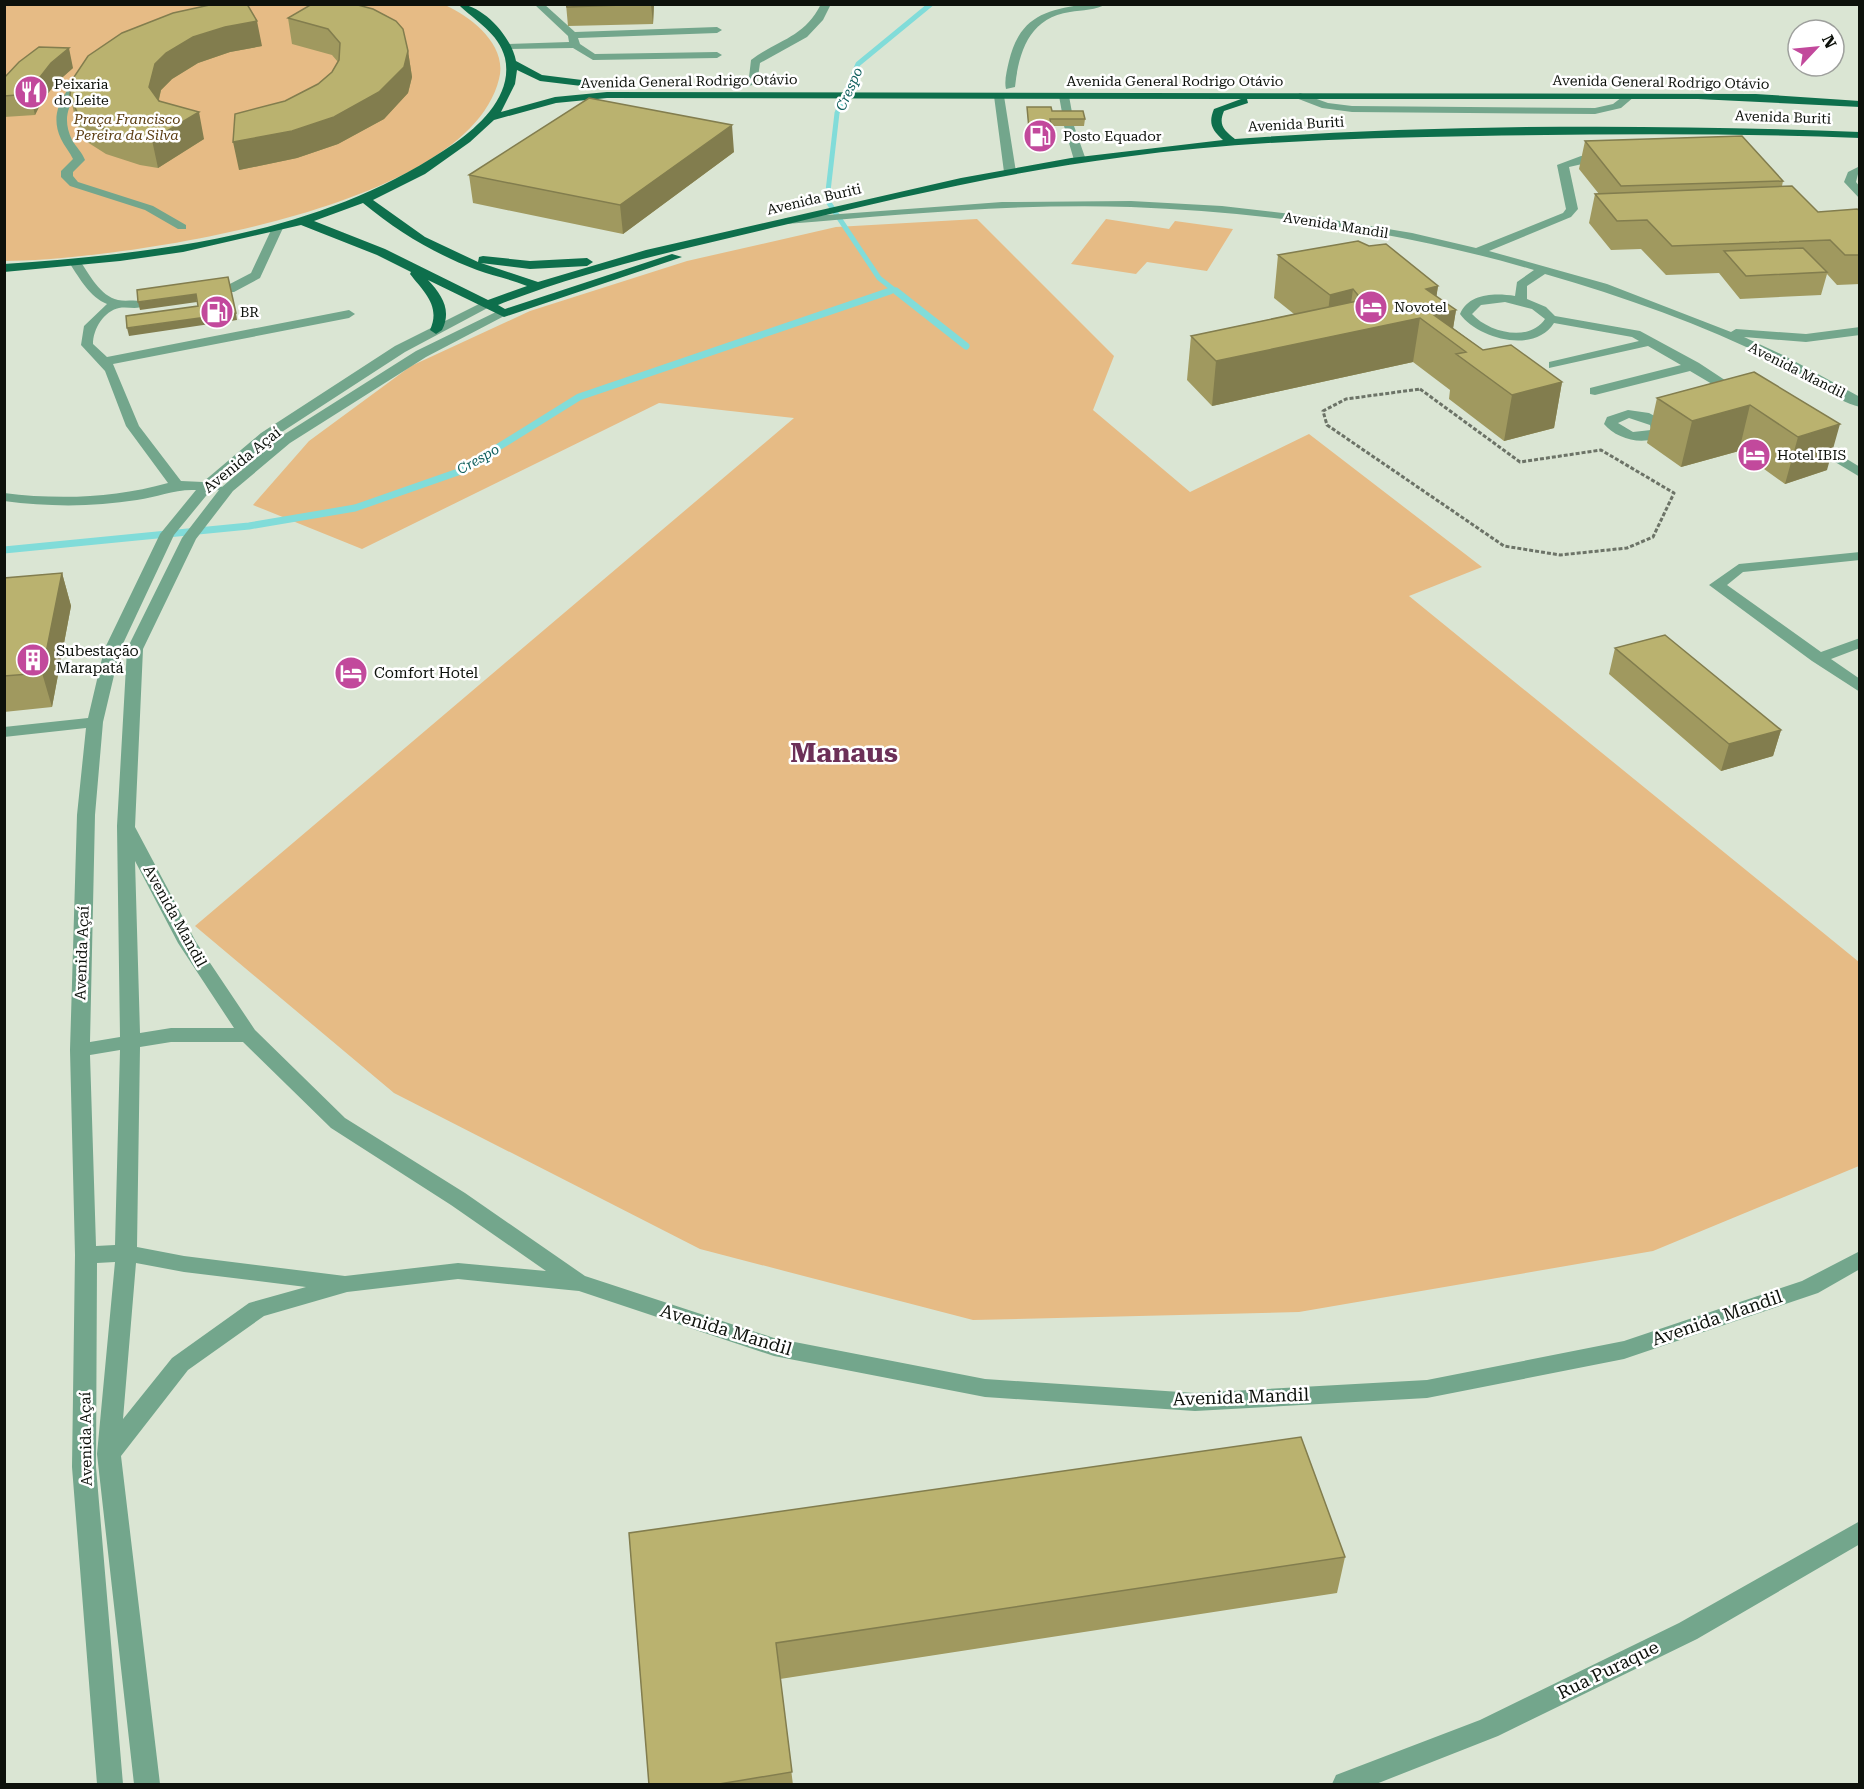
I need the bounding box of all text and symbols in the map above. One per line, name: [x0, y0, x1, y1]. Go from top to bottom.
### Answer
north arrow: [1786, 18, 1846, 78]
text: N: [1818, 32, 1840, 51]
water label: Crespo: [832, 65, 866, 113]
street label: Avenida General Rodrigo Otávio: [580, 71, 798, 91]
street label: Avenida General Rodrigo Otávio: [1552, 72, 1770, 92]
street label: Avenida General Rodrigo Otávio: [1067, 73, 1283, 89]
restaurant icon: Peixaria do Leite: [13, 74, 49, 110]
place label: Peixaria do Leite: [54, 76, 109, 108]
street label: Avenida Buriti: [1735, 107, 1832, 127]
park label: Praça Francisco Pereira da Silva: [73, 111, 180, 143]
street label: Avenida Buriti: [1247, 113, 1345, 135]
fuel station icon: Posto Equador: [1022, 118, 1058, 154]
place label: Posto Equador: [1063, 128, 1162, 144]
street label: Avenida Buriti: [765, 180, 863, 218]
street label: Avenida Mandil: [1282, 209, 1390, 241]
hotel icon: Novotel: [1353, 289, 1389, 325]
fuel station icon: BR: [199, 294, 235, 330]
place label: Novotel: [1394, 299, 1447, 315]
place label: BR: [240, 304, 259, 320]
street label: Avenida Mandil: [1746, 339, 1848, 402]
street label: Avenida Açaí: [200, 423, 285, 497]
hotel icon: Hotel IBIS: [1736, 437, 1772, 473]
water label: Crespo: [454, 441, 502, 477]
place label: Hotel IBIS: [1777, 447, 1846, 463]
building icon: Subestação Marapatá: [15, 642, 51, 678]
place label: Subestação Marapatá: [56, 642, 139, 677]
hotel icon: Comfort Hotel: [333, 655, 369, 691]
place label: Comfort Hotel: [374, 664, 479, 682]
district label: Manaus: [790, 737, 898, 769]
street label: Avenida Mandil: [140, 862, 211, 970]
street label: Avenida Açaí: [71, 905, 93, 1001]
street label: Avenida Mandil: [1649, 1285, 1785, 1350]
street label: Avenida Mandil: [658, 1300, 795, 1360]
street label: Avenida Mandil: [1172, 1384, 1310, 1409]
street label: Avenida Açaí: [76, 1391, 96, 1486]
street label: Rua Puraque: [1554, 1636, 1662, 1703]

